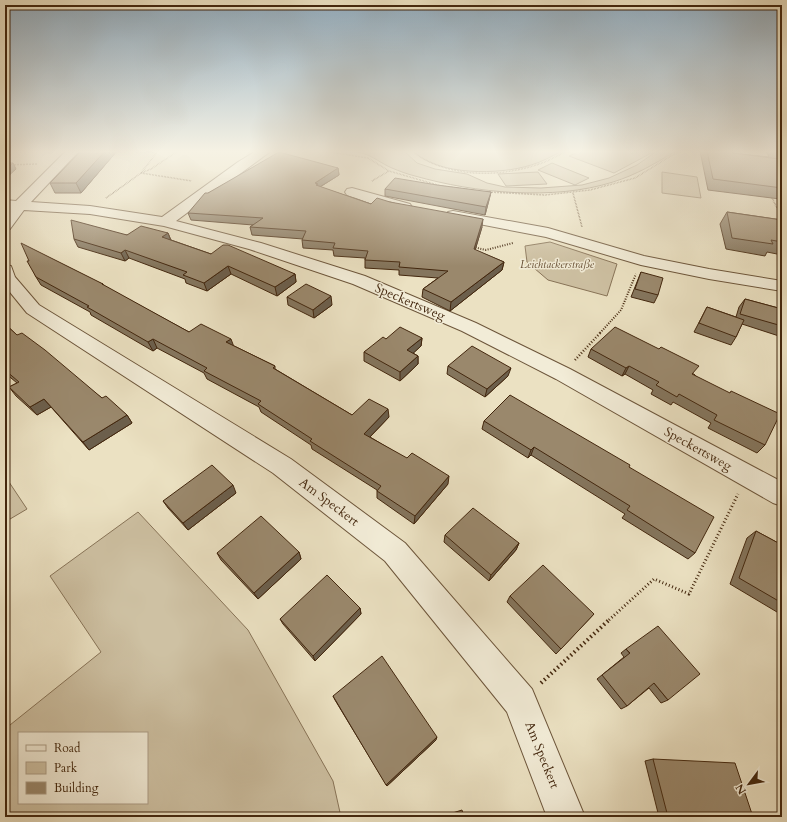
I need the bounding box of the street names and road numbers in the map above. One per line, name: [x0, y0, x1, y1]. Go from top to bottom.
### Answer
street label: Speckertsweg: [372, 279, 449, 325]
street label: Speckertsweg: [661, 423, 736, 475]
street label: Am Speckert: [295, 474, 363, 530]
street label: Am Speckert: [520, 719, 564, 791]

